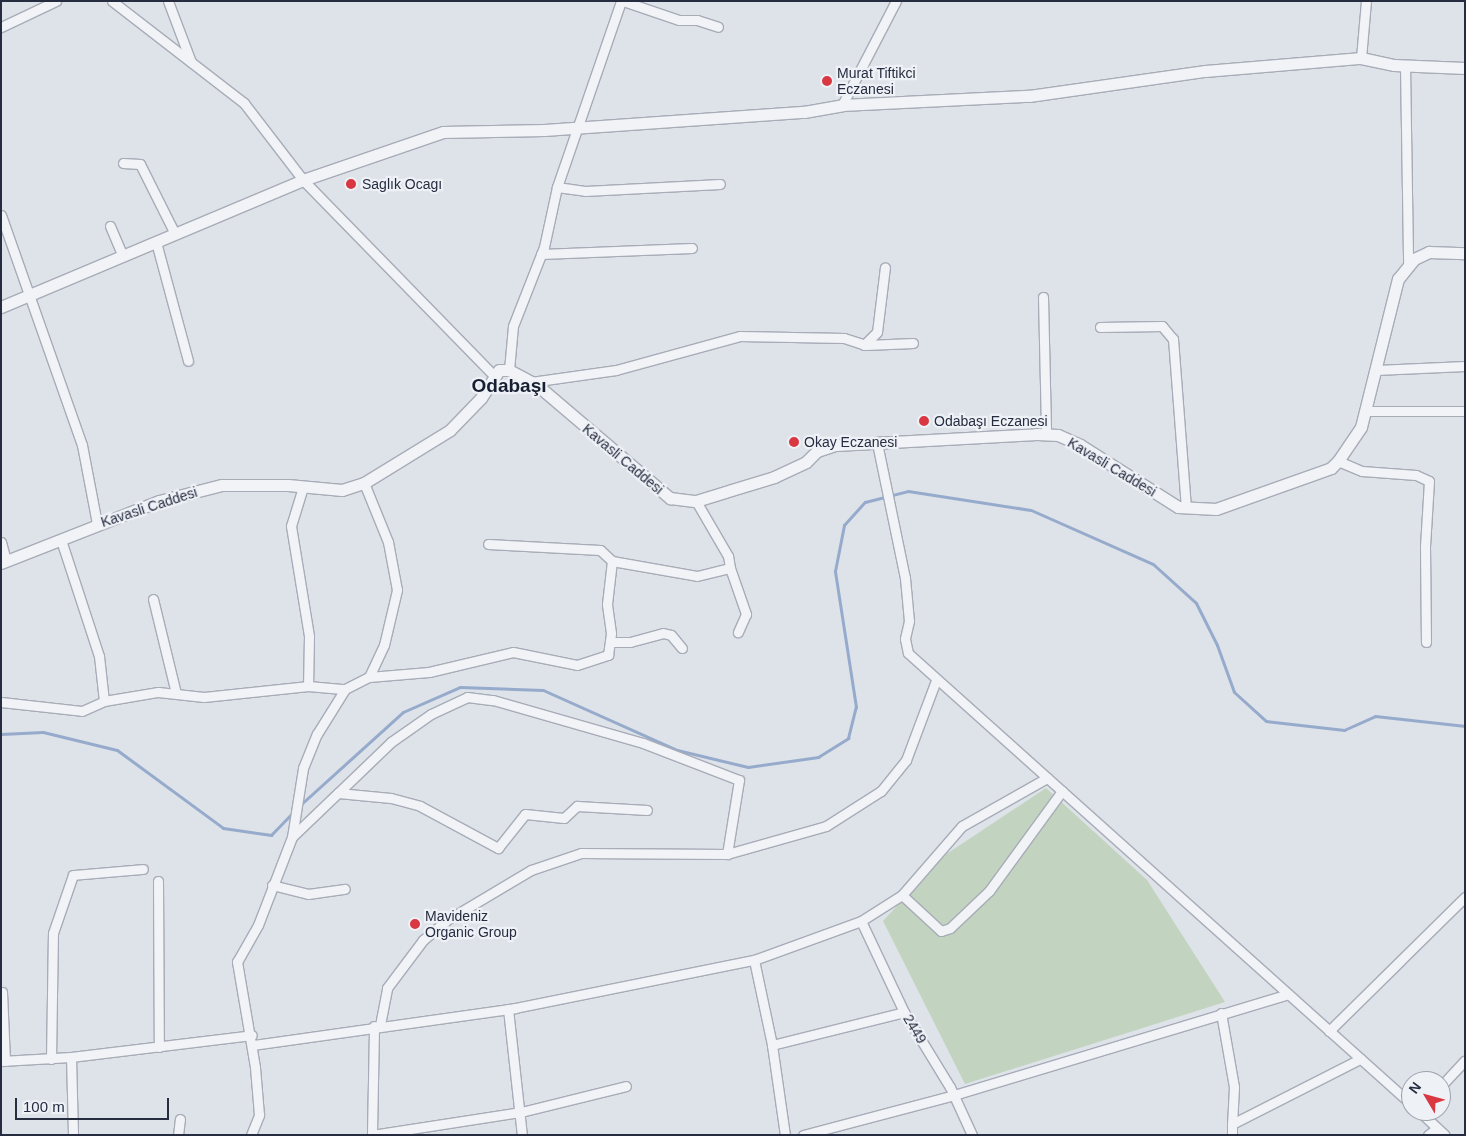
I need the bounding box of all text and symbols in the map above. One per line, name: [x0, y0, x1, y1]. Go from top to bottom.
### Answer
place label: Murat Tiftikci Eczanesi: [837, 65, 916, 98]
marker: Murat Tiftikci Eczanesi: [821, 75, 833, 87]
place label: Saglık Ocagı: [362, 176, 442, 192]
marker: Saglık Ocagı: [344, 177, 358, 191]
district label: Odabaşı: [472, 375, 546, 397]
place label: Odabaşı Eczanesi: [934, 413, 1048, 429]
marker: Odabaşı Eczanesi: [918, 415, 930, 427]
street label: Kavasli Caddesi: [579, 420, 667, 498]
place label: Okay Eczanesi: [804, 434, 897, 450]
street label: Kavasli Caddesi: [1065, 434, 1159, 500]
marker: Okay Eczanesi: [788, 436, 800, 448]
street label: Kavasli Caddesi: [99, 484, 199, 530]
place label: Mavideniz Organic Group: [425, 908, 517, 940]
marker: Mavideniz Organic Group: [409, 918, 421, 930]
street label: 2449: [900, 1011, 930, 1047]
north arrow: [1401, 1071, 1451, 1121]
text: N: [1405, 1079, 1424, 1096]
scale bar: [18, 1088, 171, 1120]
text: 100 m: [23, 1098, 65, 1115]

